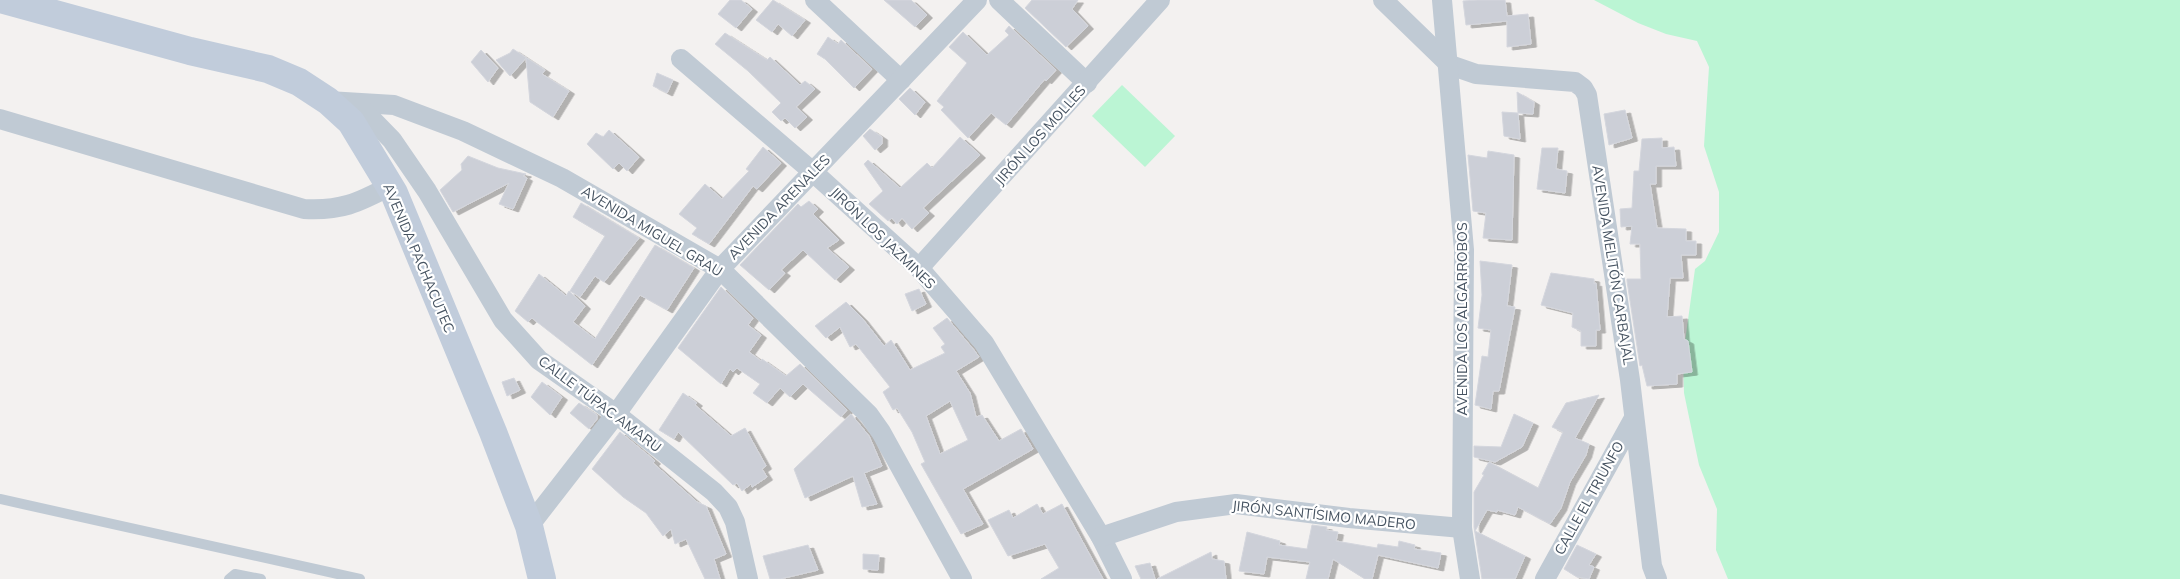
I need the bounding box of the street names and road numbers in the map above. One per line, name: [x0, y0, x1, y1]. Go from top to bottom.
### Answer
street label: JIRÓN LOS MOLLES: [990, 81, 1090, 189]
street label: AVENIDA ARENALES: [724, 150, 834, 263]
street label: AVENIDA MELITÓN CARBAJAL: [1588, 164, 1638, 366]
street label: AVENIDA PACHACUTEC: [379, 181, 459, 335]
street label: AVENIDA MIGUEL GRAU: [578, 182, 726, 280]
street label: JIRÓN LOS JAZMINES: [827, 183, 939, 293]
street label: AVENIDA LOS ALGARROBOS: [1453, 222, 1471, 416]
street label: CALLE TÚPAC AMARU: [535, 352, 665, 456]
street label: CALLE EL TRIUNFO: [1550, 438, 1628, 558]
street label: JIRÓN SANTÍSIMO MADERO: [1231, 496, 1417, 534]

